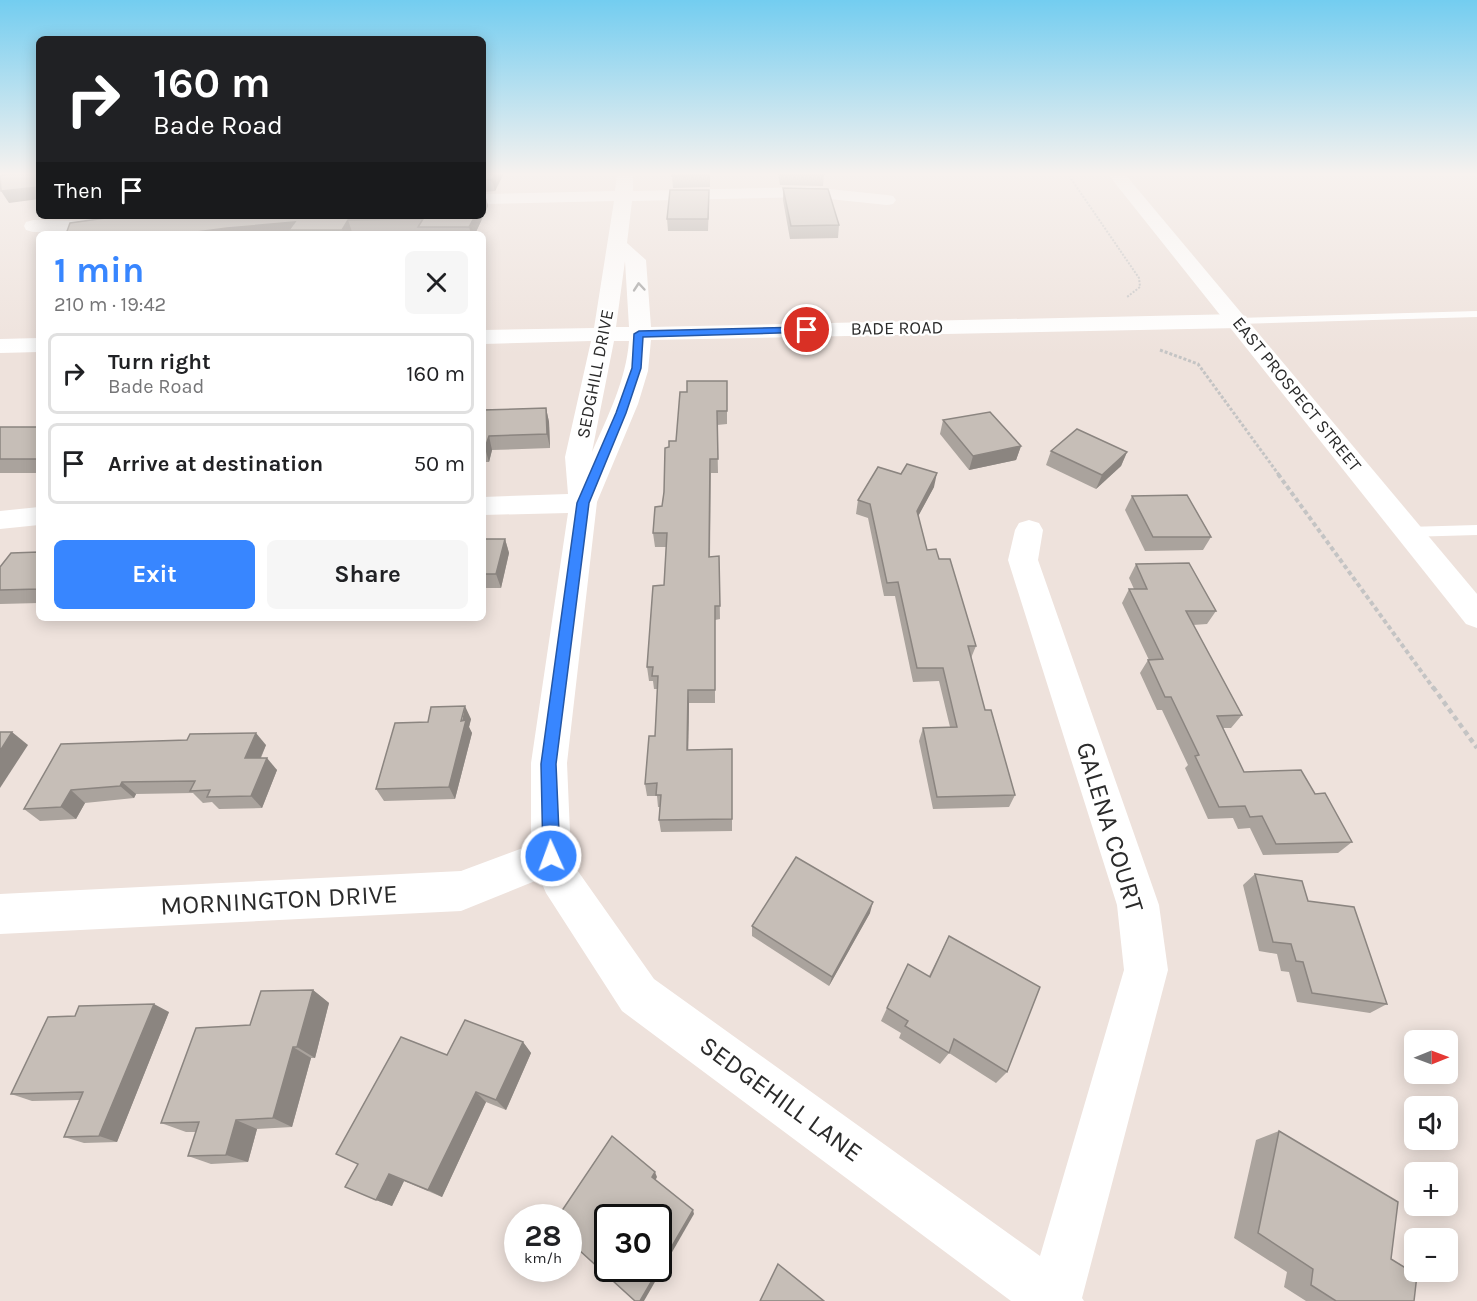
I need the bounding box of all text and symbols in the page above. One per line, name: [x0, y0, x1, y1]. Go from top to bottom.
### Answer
text: 160 m: [153, 58, 271, 108]
icon: right: [54, 60, 132, 138]
text: Bade Road: [153, 109, 283, 141]
icon: arrive: [115, 174, 148, 207]
text: Then: [54, 178, 103, 204]
text: 1 min: [54, 249, 144, 291]
button: close: [405, 251, 468, 314]
one-way arrow: [633, 283, 646, 292]
text: 210 m · 19:42: [54, 293, 166, 316]
pin: [781, 304, 832, 355]
street label: SEDGHILL DRIVE: [572, 308, 618, 440]
street label: EAST PROSPECT STREET: [1228, 312, 1366, 476]
icon: arrive: [790, 313, 823, 346]
street label: BADE ROAD: [850, 316, 944, 340]
text: Turn right: [108, 349, 211, 375]
icon: right: [57, 357, 90, 390]
text: 160 m: [406, 361, 465, 387]
text: Bade Road: [108, 375, 204, 398]
icon: arrive: [57, 447, 90, 480]
text: Arrive at destination: [108, 451, 323, 477]
text: 50 m: [414, 451, 465, 477]
button: Exit: [54, 540, 255, 609]
button: Share: [267, 540, 468, 609]
street label: GALENA COURT: [1069, 738, 1151, 916]
position arrow: [519, 824, 583, 888]
street label: MORNINGTON DRIVE: [160, 878, 398, 922]
street label: SEDGEHILL LANE: [694, 1030, 868, 1168]
north arrow: [1404, 1030, 1458, 1084]
map controls: [1404, 1030, 1458, 1282]
button: sound: [1404, 1096, 1458, 1150]
button: +: [1404, 1162, 1458, 1216]
speed limit sign: 30: [594, 1204, 672, 1282]
text: 28: [524, 1218, 562, 1254]
button: −: [1404, 1228, 1458, 1282]
text: km/h: [524, 1249, 562, 1267]

